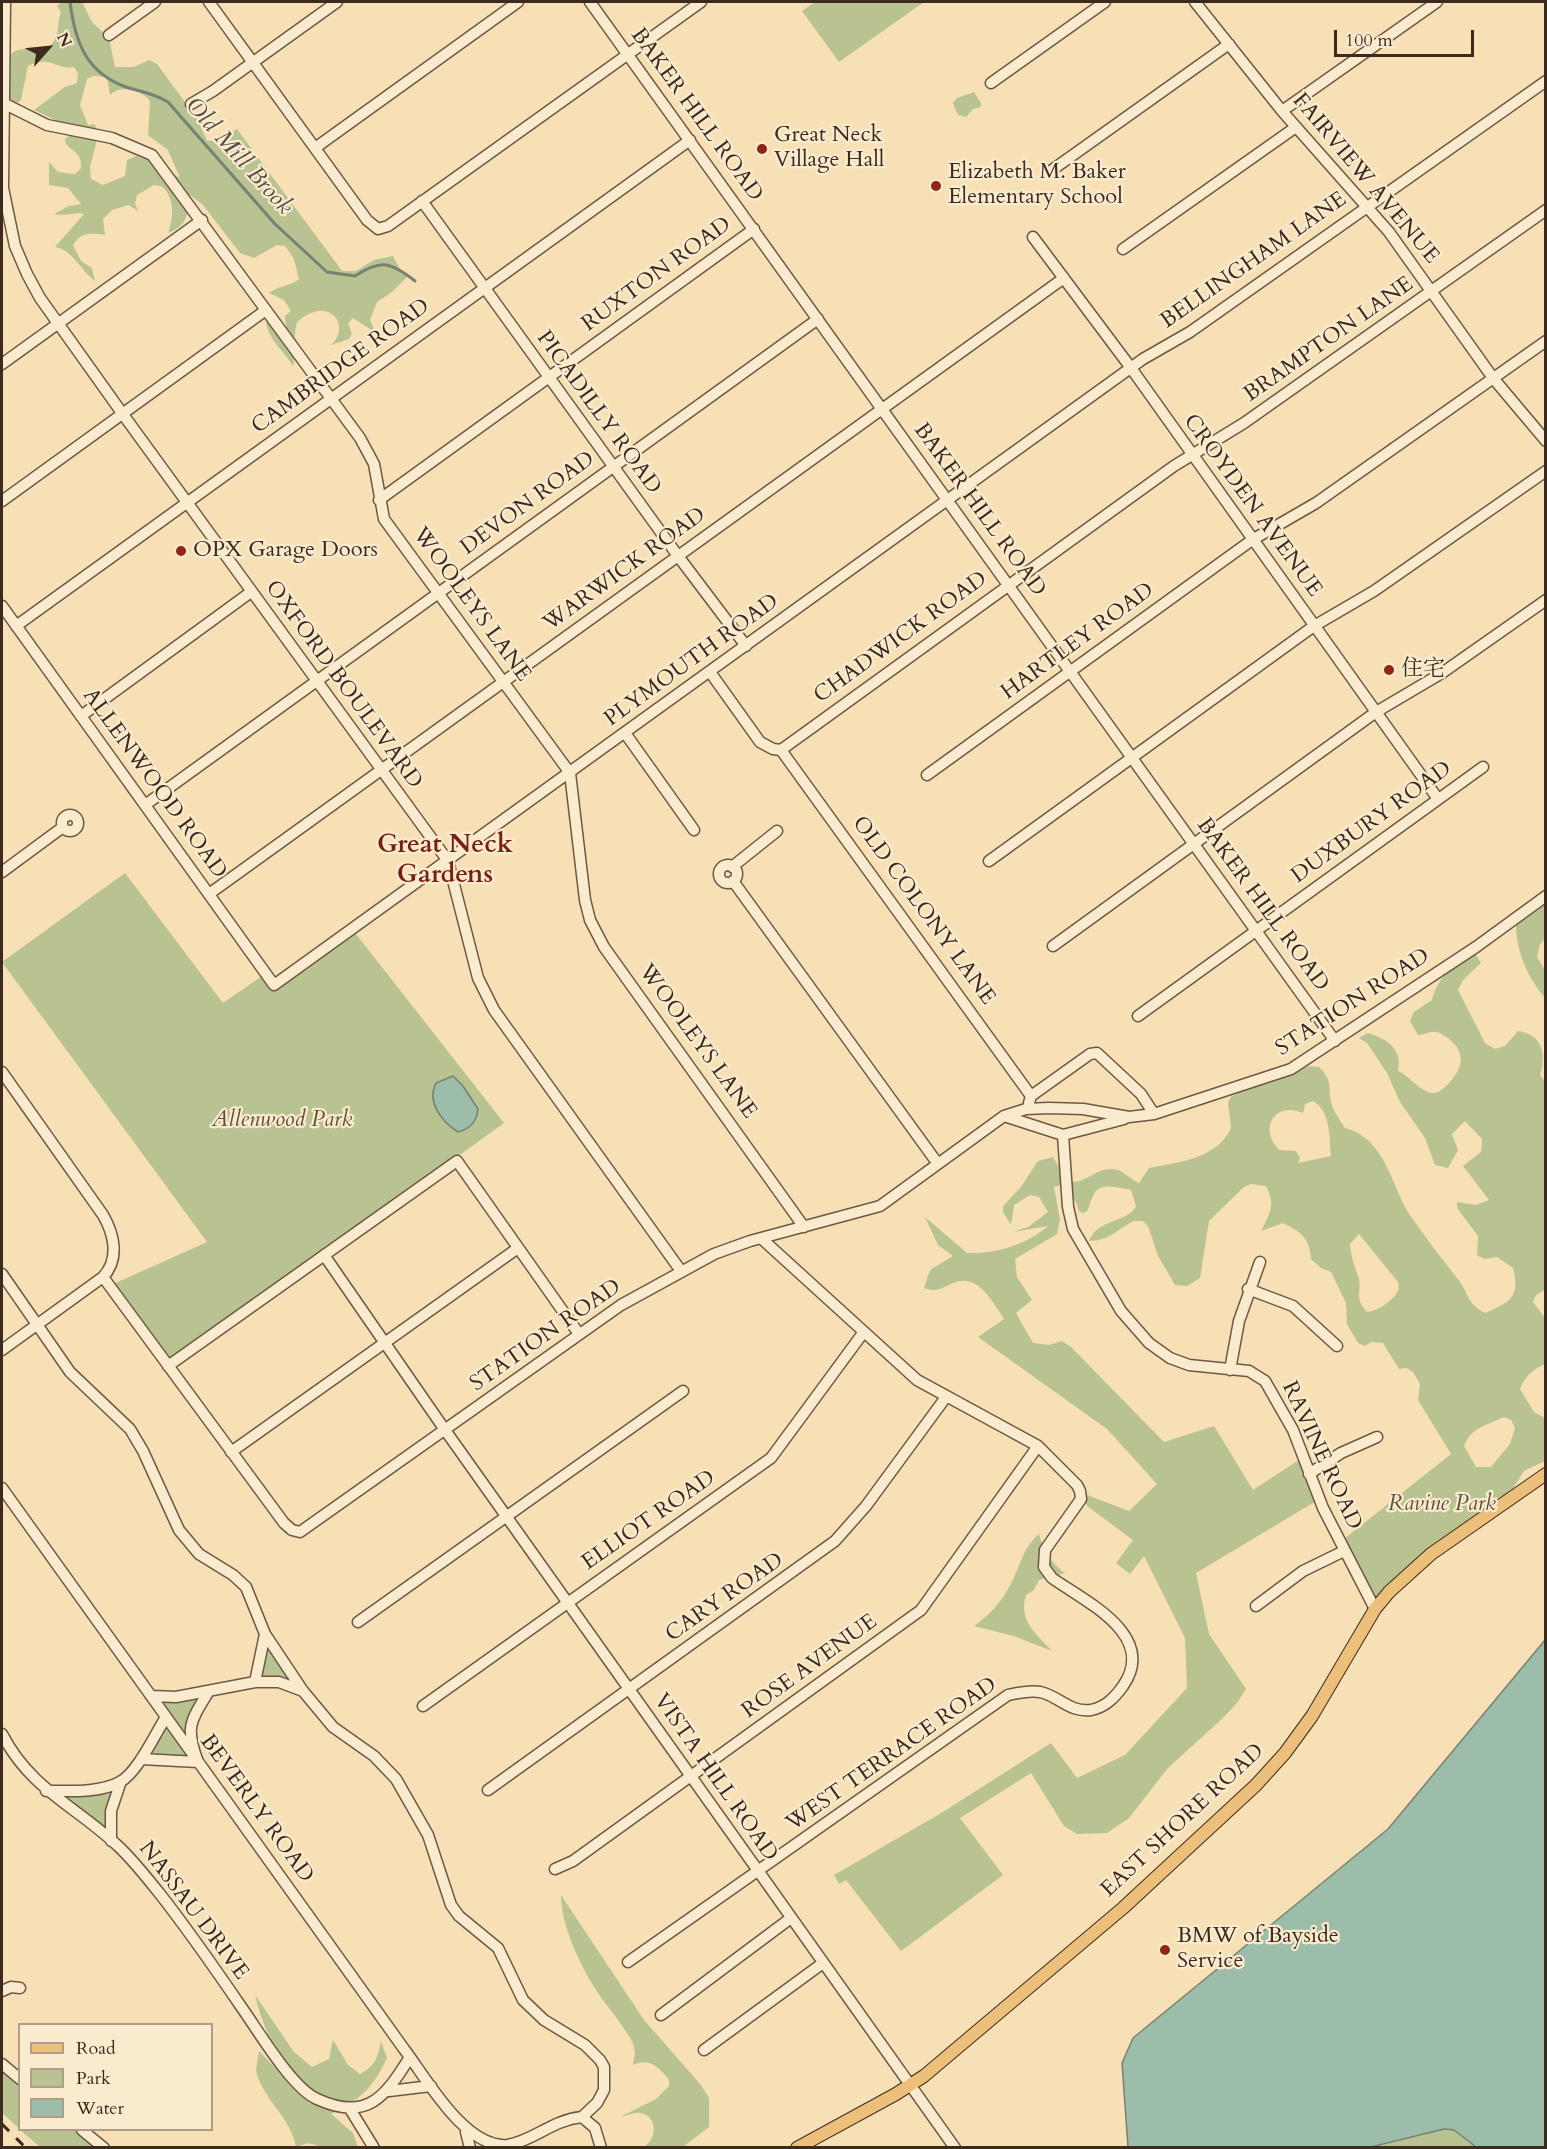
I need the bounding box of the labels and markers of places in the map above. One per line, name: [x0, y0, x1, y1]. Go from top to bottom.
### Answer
place label: Great Neck Village Hall: [774, 123, 884, 174]
marker: Great Neck Village Hall: [755, 142, 769, 156]
place label: Elizabeth M. Baker Elementary School: [948, 160, 1126, 212]
marker: Elizabeth M. Baker Elementary School: [929, 179, 943, 193]
place label: OPX Garage Doors: [193, 538, 378, 564]
marker: OPX Garage Doors: [174, 544, 188, 558]
place label: 住宅: [1401, 657, 1445, 683]
marker: 住宅: [1382, 663, 1396, 677]
place label: BMW of Bayside Service: [1177, 1924, 1339, 1976]
marker: BMW of Bayside Service: [1158, 1943, 1172, 1957]

